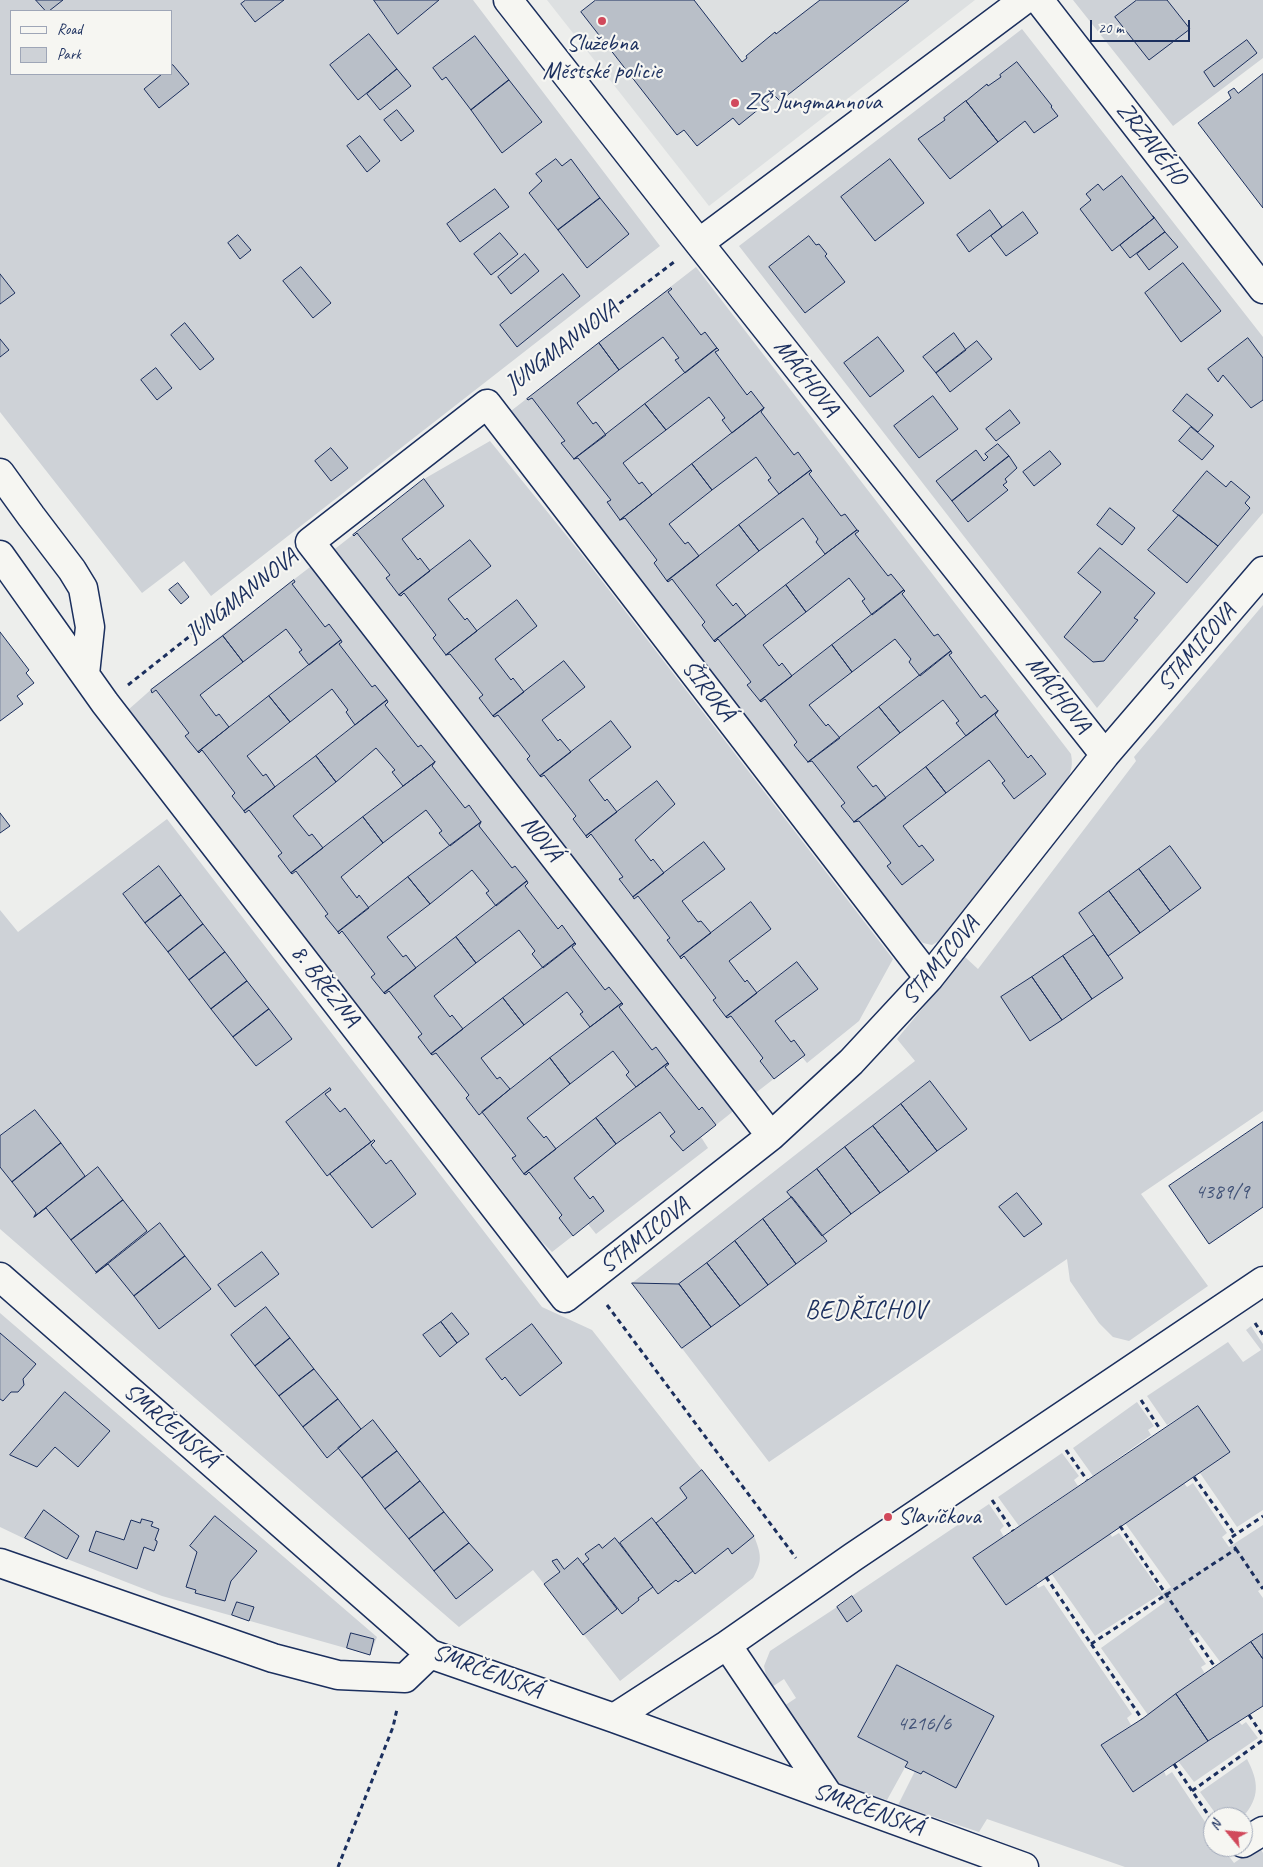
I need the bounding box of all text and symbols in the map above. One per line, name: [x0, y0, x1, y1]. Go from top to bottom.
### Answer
legend: [10, 10, 172, 75]
scale bar: [1093, 10, 1193, 42]
marker: Služebna Městské policie: [596, 15, 608, 27]
text: 20 m: [1098, 19, 1124, 38]
text: Road: [57, 20, 82, 39]
place label: Služebna Městské policie: [542, 30, 662, 86]
text: Park: [57, 45, 81, 64]
place label: ZŠ Jungmannova: [745, 89, 882, 117]
marker: ZŠ Jungmannova: [729, 97, 741, 109]
street label: ZRZAVÉHO: [1110, 97, 1192, 191]
street label: JUNGMANNOVA: [500, 295, 624, 399]
street label: MÁCHOVA: [767, 334, 845, 422]
street label: JUNGMANNOVA: [180, 543, 304, 649]
street label: STAMICOVA: [1151, 598, 1243, 698]
street label: MÁCHOVA: [1019, 651, 1097, 739]
street label: ŠIROKÁ: [675, 655, 741, 727]
street label: NOVÁ: [514, 810, 568, 868]
street label: STAMICOVA: [896, 911, 986, 1011]
street label: 8. BŘEZNA: [284, 939, 366, 1033]
house number: 4389/9: [1195, 1179, 1249, 1205]
street label: STAMICOVA: [594, 1192, 696, 1280]
district label: BEDŘICHOV: [804, 1296, 928, 1326]
street label: SMRČENSKÁ: [117, 1377, 223, 1475]
place label: Slavíčkova: [898, 1503, 981, 1531]
marker: Slavíčkova: [882, 1511, 894, 1523]
street label: SMRČENSKÁ: [428, 1638, 546, 1706]
house number: 4216/6: [897, 1711, 951, 1737]
street label: SMRČENSKÁ: [809, 1777, 927, 1843]
north arrow: [1203, 1807, 1253, 1857]
text: N: [1206, 1817, 1225, 1833]

